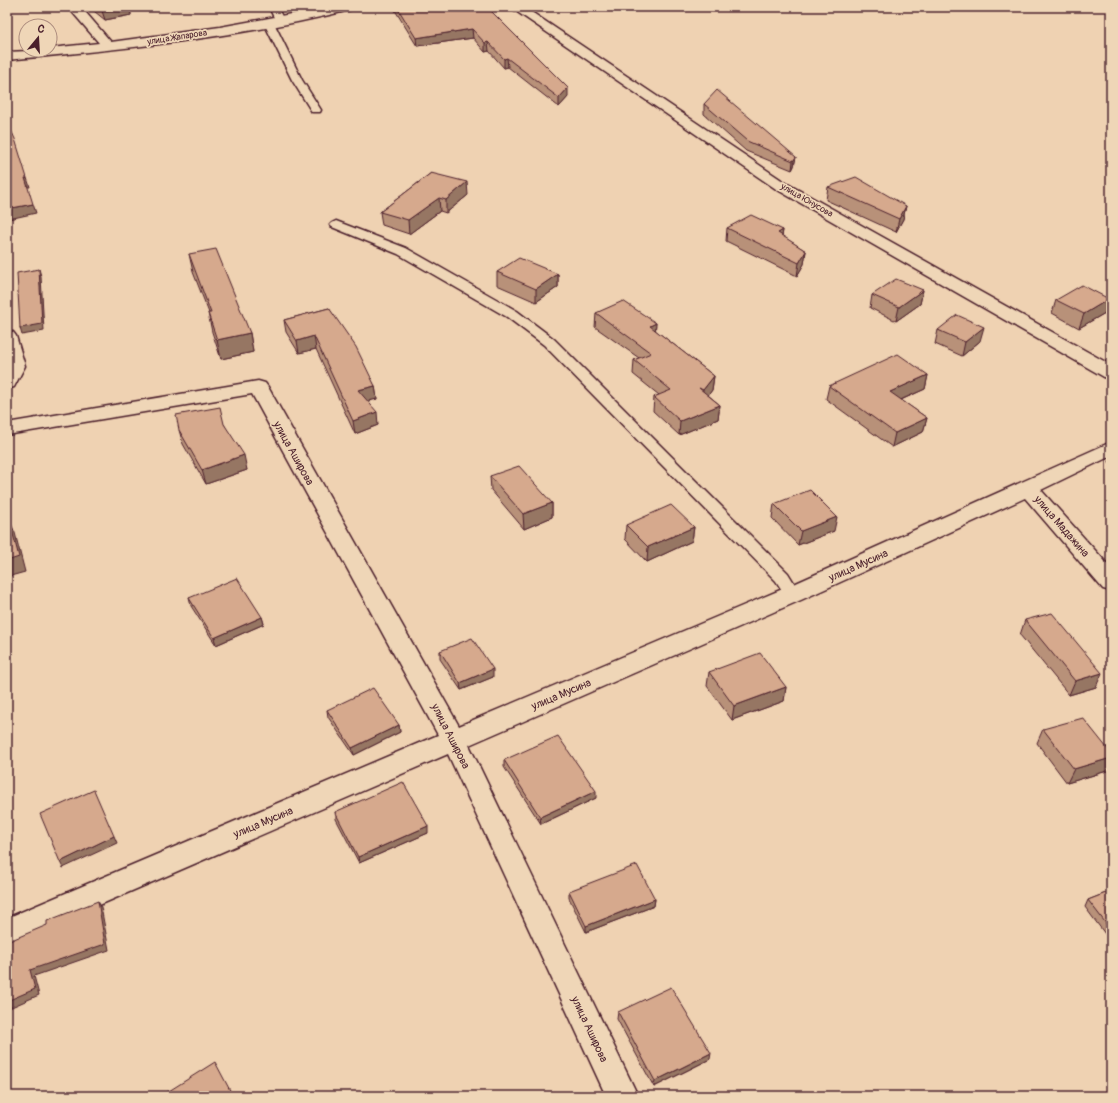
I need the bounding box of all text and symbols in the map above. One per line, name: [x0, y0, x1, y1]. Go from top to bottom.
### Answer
north arrow: [18, 18, 58, 58]
text: С: [36, 22, 46, 36]
street label: улица Жапарова: [145, 27, 208, 48]
street label: улица Юнусова: [778, 181, 835, 220]
street label: улица Аширова: [270, 418, 317, 488]
street label: улица Мадажина: [1031, 492, 1092, 560]
street label: улица Мусина: [826, 547, 890, 585]
street label: улица Мусина: [529, 676, 593, 713]
street label: улица Аширова: [428, 701, 473, 771]
street label: улица Мусина: [231, 804, 295, 841]
street label: улица Аширова: [568, 993, 610, 1064]

